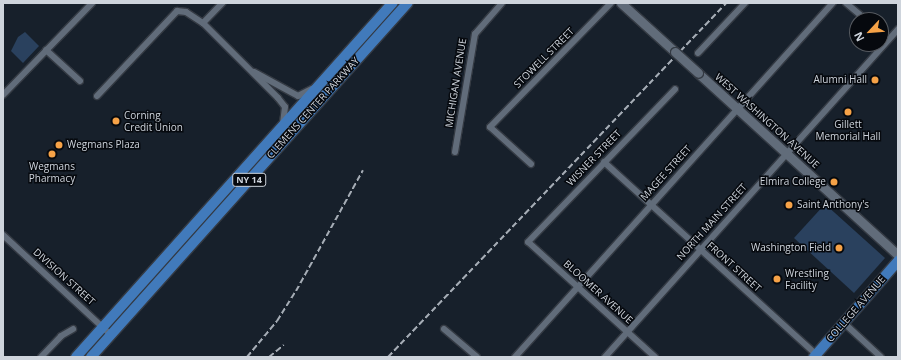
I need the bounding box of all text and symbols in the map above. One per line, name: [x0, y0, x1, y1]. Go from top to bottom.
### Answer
north arrow: [849, 12, 889, 52]
street label: STOWELL STREET: [511, 25, 577, 91]
text: N: [850, 30, 867, 44]
street label: MICHIGAN AVENUE: [443, 38, 469, 128]
street label: CLEMENS CENTER PARKWAY: [264, 55, 362, 161]
street label: WEST WASHINGTON AVENUE: [712, 71, 822, 171]
place label: Alumni Hall: [814, 74, 867, 86]
marker: Alumni Hall: [870, 75, 880, 85]
marker: Gillett Memorial Hall: [843, 107, 853, 117]
place label: Corning Credit Union: [124, 109, 183, 132]
marker: Corning Credit Union: [111, 116, 121, 126]
place label: Gillett Memorial Hall: [815, 118, 881, 142]
street label: WISNER STREET: [564, 128, 624, 188]
place label: Wegmans Plaza: [67, 139, 140, 151]
marker: Wegmans Plaza: [54, 140, 64, 150]
street label: MAGEE STREET: [638, 143, 694, 203]
marker: Wegmans Pharmacy: [47, 149, 57, 159]
place label: Wegmans Pharmacy: [29, 160, 75, 184]
road number: NY 14: [232, 173, 266, 187]
place label: Elmira College: [760, 176, 826, 188]
marker: Elmira College: [829, 177, 839, 187]
street label: NORTH MAIN STREET: [674, 181, 750, 263]
place label: Saint Anthony's: [797, 199, 869, 211]
marker: Saint Anthony's: [784, 200, 794, 210]
street label: FRONT STREET: [705, 240, 763, 294]
place label: Washington Field: [751, 242, 831, 254]
marker: Washington Field: [834, 243, 844, 253]
street label: DIVISION STREET: [31, 246, 97, 308]
street label: BLOOMER AVENUE: [561, 258, 635, 326]
place label: Wrestling Facility: [785, 267, 829, 290]
street label: COLLEGE AVENUE: [824, 273, 888, 345]
marker: Wrestling Facility: [772, 274, 782, 284]

